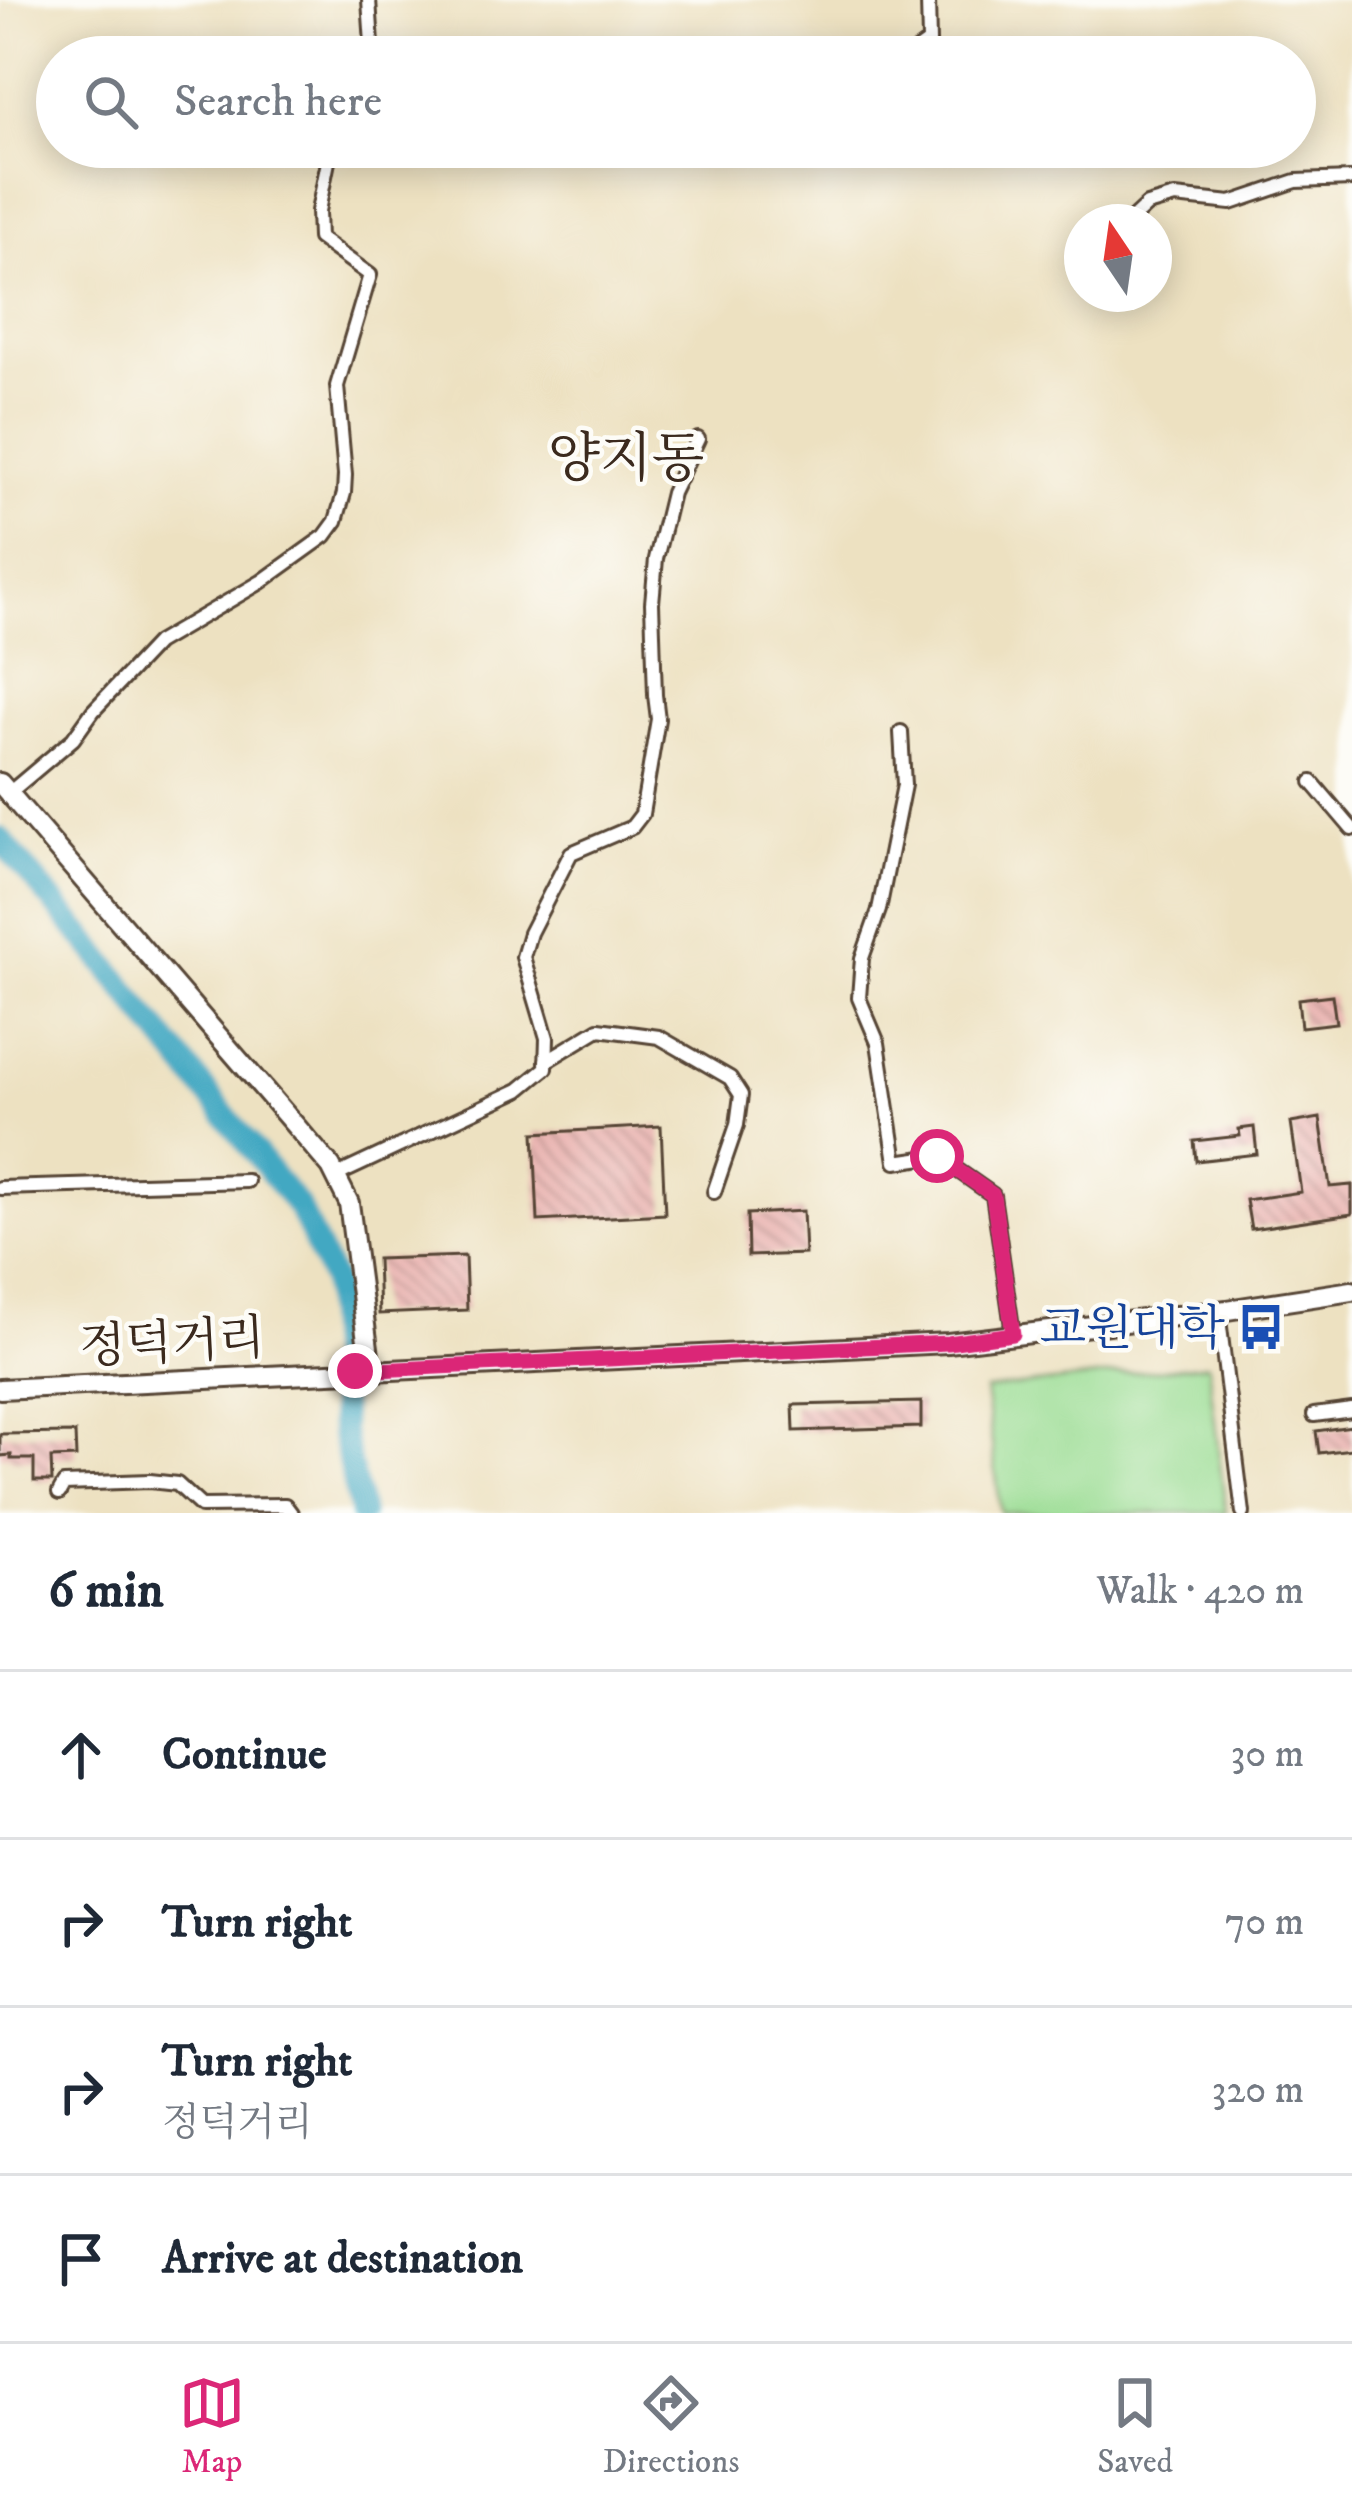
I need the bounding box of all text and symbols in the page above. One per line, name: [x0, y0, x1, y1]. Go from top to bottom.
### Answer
search box: [36, 36, 1316, 168]
icon: search: [78, 69, 144, 135]
text: Search here: [174, 74, 382, 130]
north arrow: [1064, 204, 1172, 312]
district label: 양지동: [548, 427, 704, 494]
route start: [910, 1129, 964, 1183]
place label: 교원대학: [1040, 1300, 1226, 1360]
bus stop icon: 교원대학: [1236, 1302, 1286, 1352]
street label: 정덕거리: [78, 1309, 266, 1379]
route end: [328, 1344, 382, 1398]
text: 6 min: [48, 1559, 164, 1623]
text: Walk · 420 m: [1097, 1567, 1304, 1616]
icon: ahead: [48, 1722, 114, 1788]
text: Continue: [162, 1727, 327, 1783]
text: 30 m: [1231, 1730, 1304, 1779]
icon: right: [48, 1890, 114, 1956]
text: Turn right: [162, 1895, 352, 1951]
text: 70 m: [1225, 1898, 1304, 1947]
text: Turn right: [162, 2034, 352, 2090]
icon: right: [48, 2058, 114, 2124]
text: 320 m: [1212, 2066, 1304, 2115]
text: 정덕거리: [162, 2099, 313, 2148]
icon: arrive: [48, 2226, 114, 2292]
text: Arrive at destination: [162, 2231, 523, 2287]
tab: Map: [179, 2370, 245, 2483]
tab: Directions: [603, 2370, 739, 2483]
tab: Saved: [1097, 2370, 1173, 2483]

